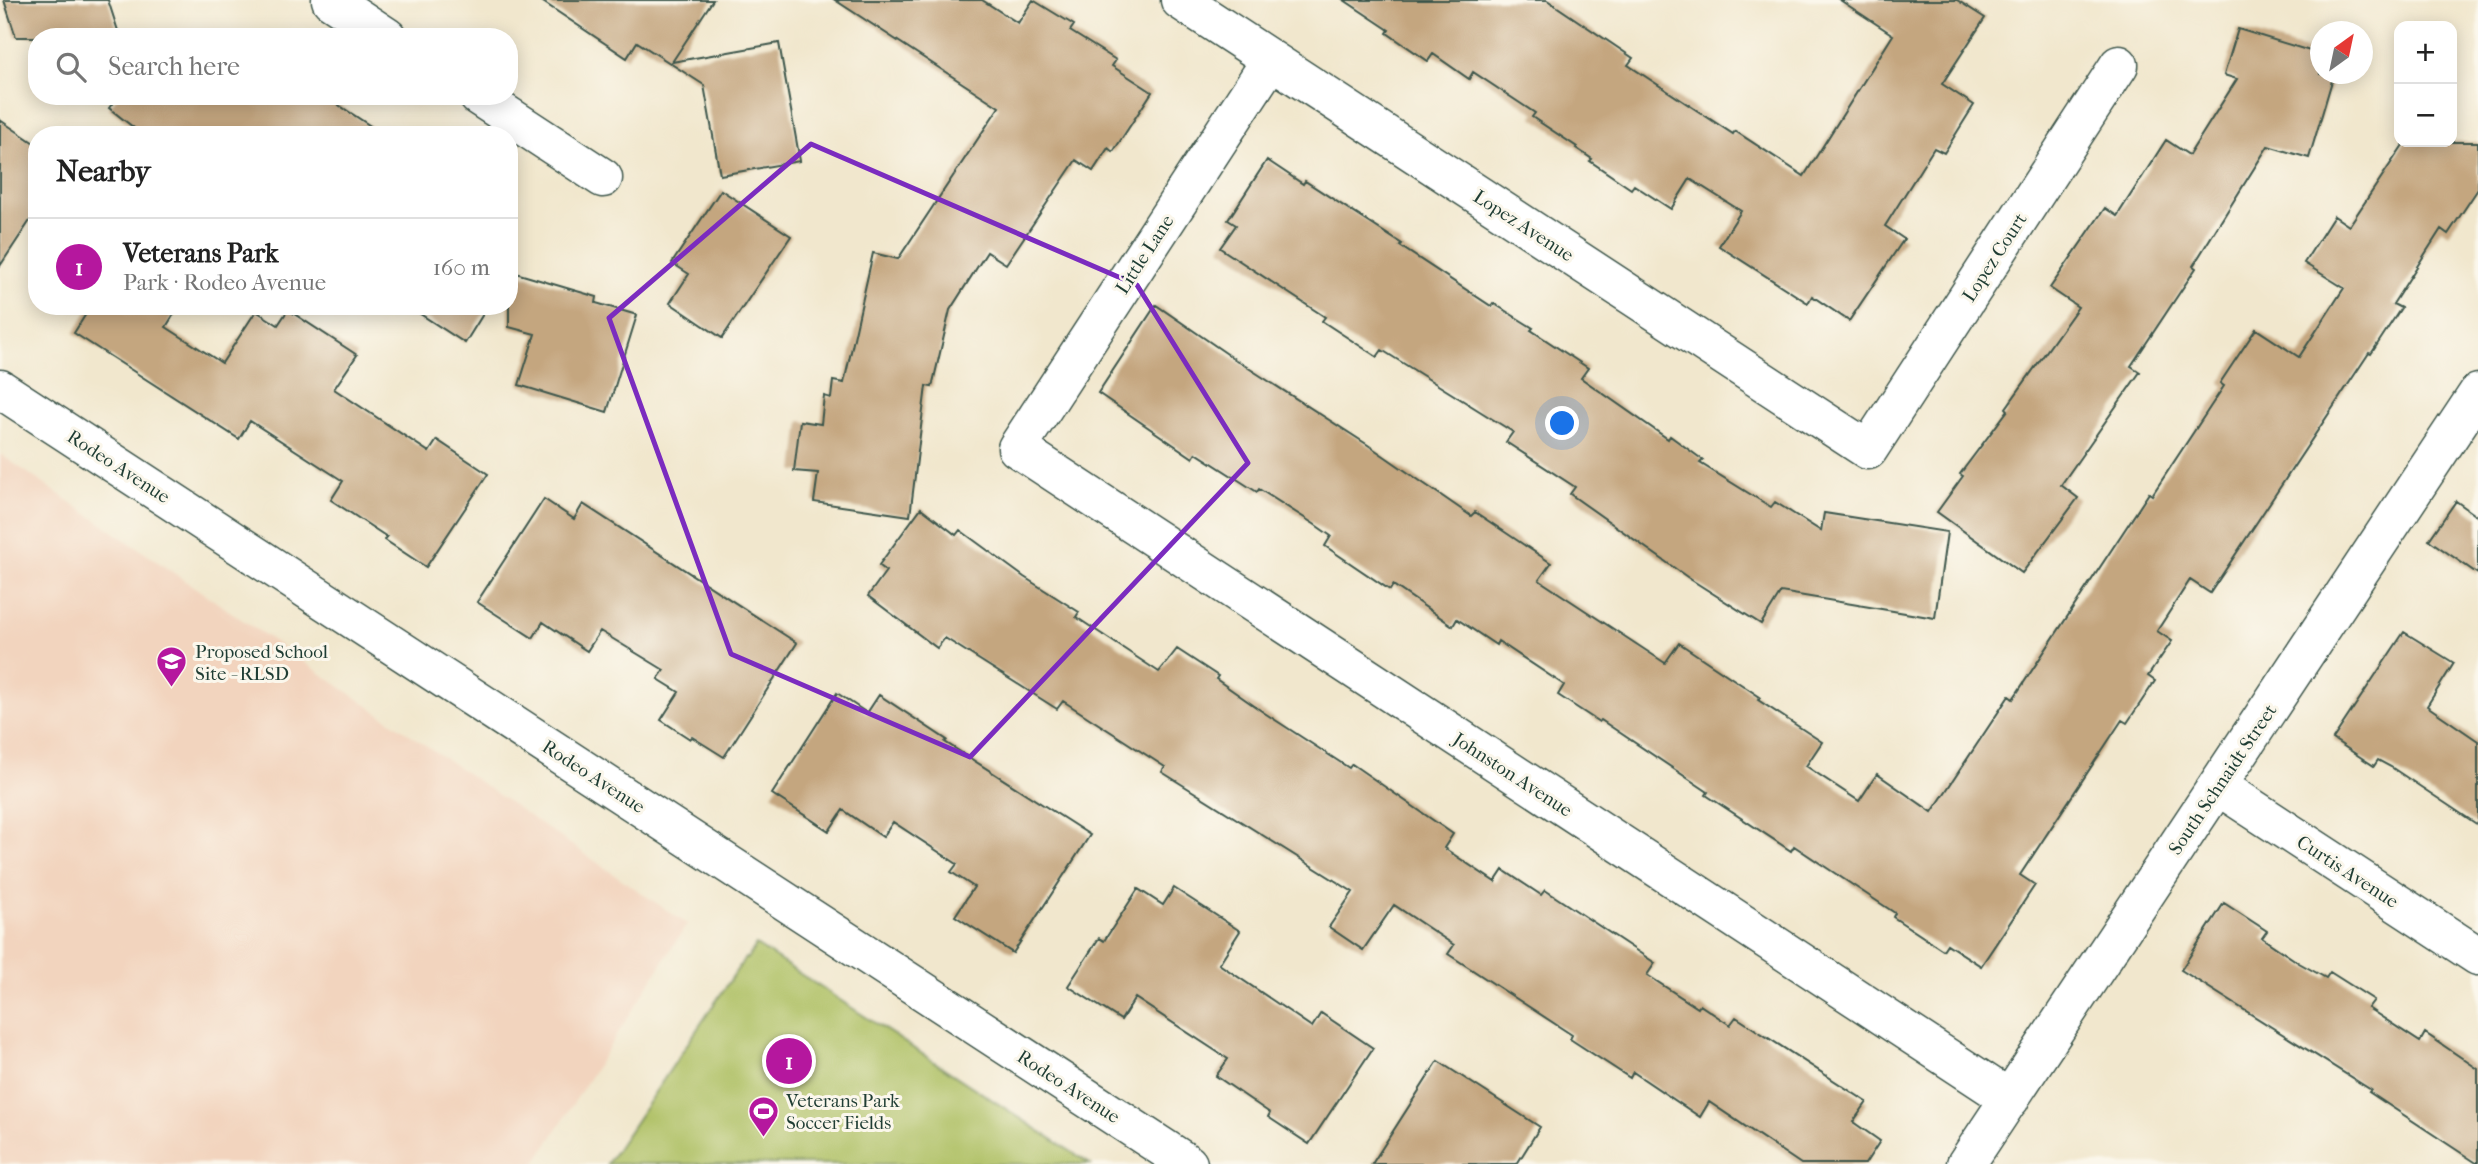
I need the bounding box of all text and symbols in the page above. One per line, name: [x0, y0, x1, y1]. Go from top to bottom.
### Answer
north arrow: [2310, 21, 2373, 84]
map controls: [2394, 21, 2457, 147]
button: +: [2394, 21, 2457, 84]
search box: [28, 28, 518, 105]
icon: search: [52, 48, 90, 86]
text: Search here: [108, 51, 240, 82]
button: −: [2394, 84, 2457, 147]
text: Nearby: [56, 154, 151, 189]
street label: Lopez Avenue: [1469, 185, 1578, 266]
street label: Lopez Court: [1958, 209, 2032, 306]
street label: Little Lane: [1111, 211, 1178, 298]
text: Veterans Park: [123, 238, 278, 269]
text: 1: [75, 254, 83, 281]
text: 160 m: [433, 254, 490, 281]
text: Park · Rodeo Avenue: [123, 269, 326, 296]
your location: [1545, 406, 1579, 440]
street label: Rodeo Avenue: [63, 425, 174, 508]
place label: Proposed School Site - RLSD: [195, 641, 328, 685]
school or university icon: Proposed School Site - RLSD: [155, 645, 189, 689]
street label: South Schnaidt Street: [2164, 700, 2282, 859]
street label: Johnston Avenue: [1447, 727, 1576, 822]
street label: Rodeo Avenue: [538, 735, 649, 818]
street label: Curtis Avenue: [2293, 831, 2402, 913]
pin: 1: [766, 1035, 812, 1087]
street label: Rodeo Avenue: [1013, 1045, 1124, 1128]
place label: Veterans Park Soccer Fields: [785, 1090, 900, 1134]
sports icon: Veterans Park Soccer Fields: [746, 1094, 780, 1138]

